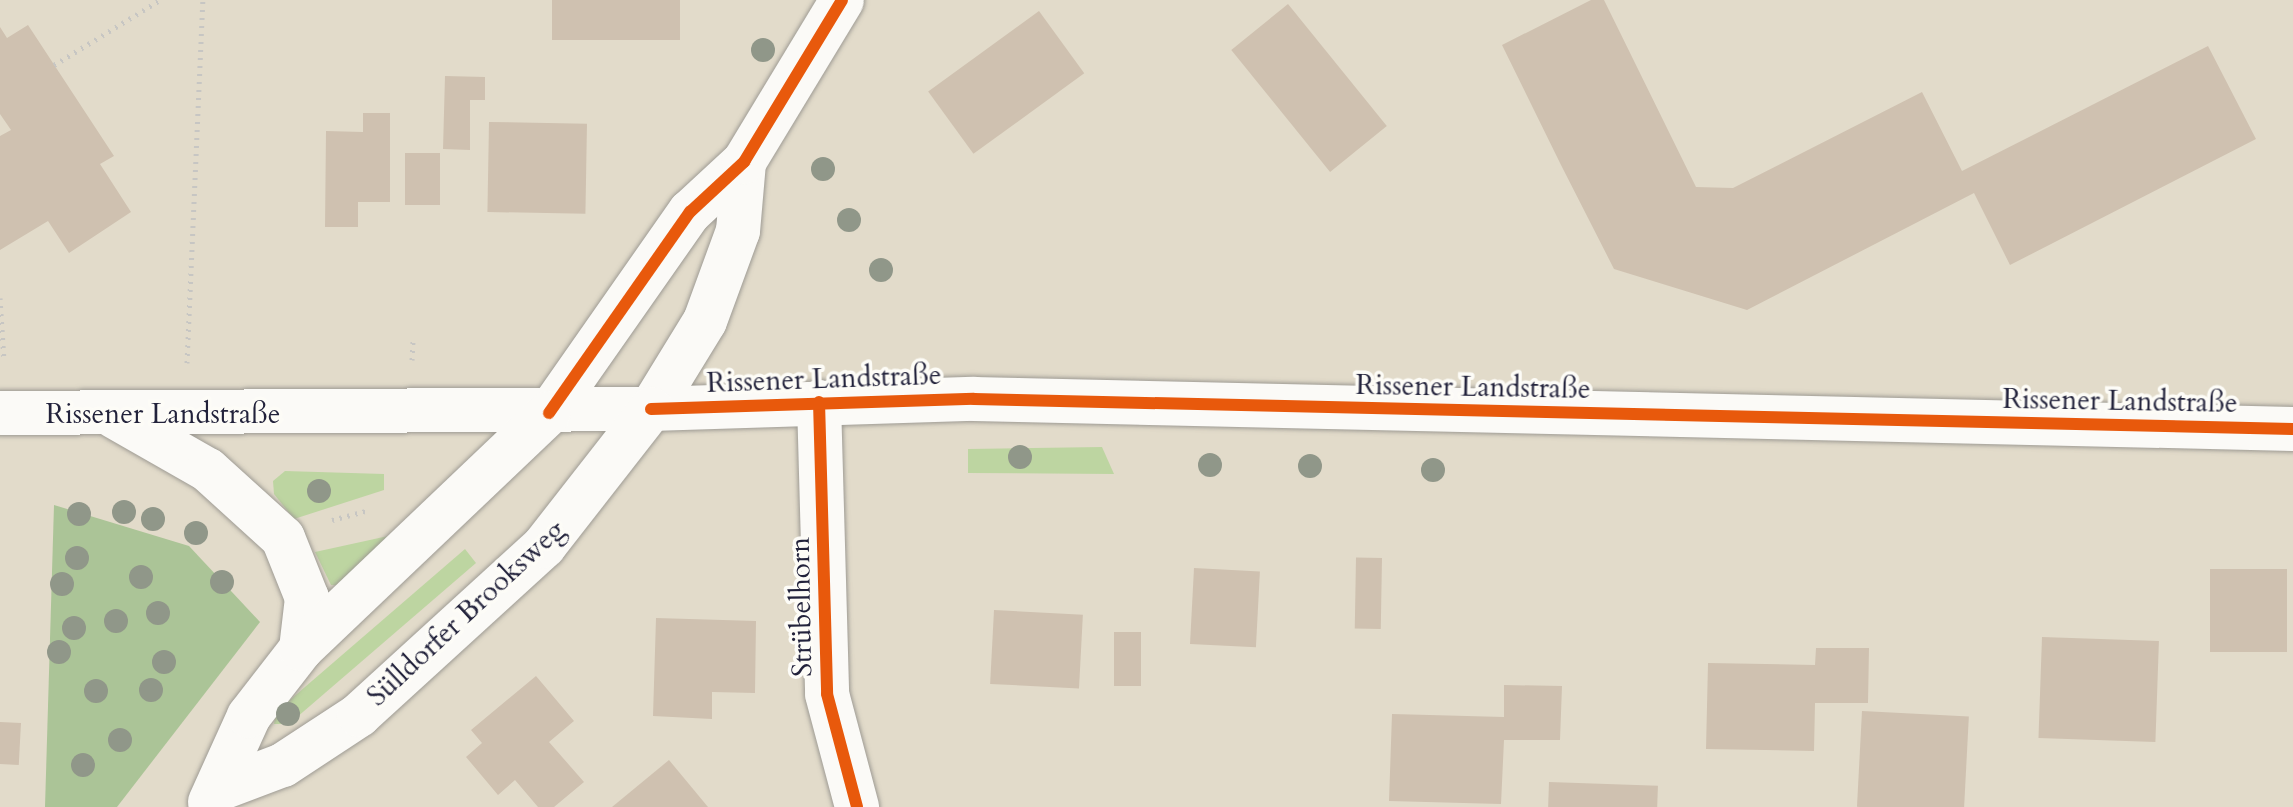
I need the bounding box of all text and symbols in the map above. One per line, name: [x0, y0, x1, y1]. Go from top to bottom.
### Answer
street label: Rissener Landstraße: [706, 358, 942, 400]
street label: Rissener Landstraße: [1355, 368, 1591, 406]
street label: Rissener Landstraße: [2002, 382, 2238, 420]
street label: Rissener Landstraße: [46, 397, 280, 431]
street label: Sülldorfer Brooksweg: [360, 513, 572, 713]
street label: Strübelhorn: [783, 537, 819, 677]

